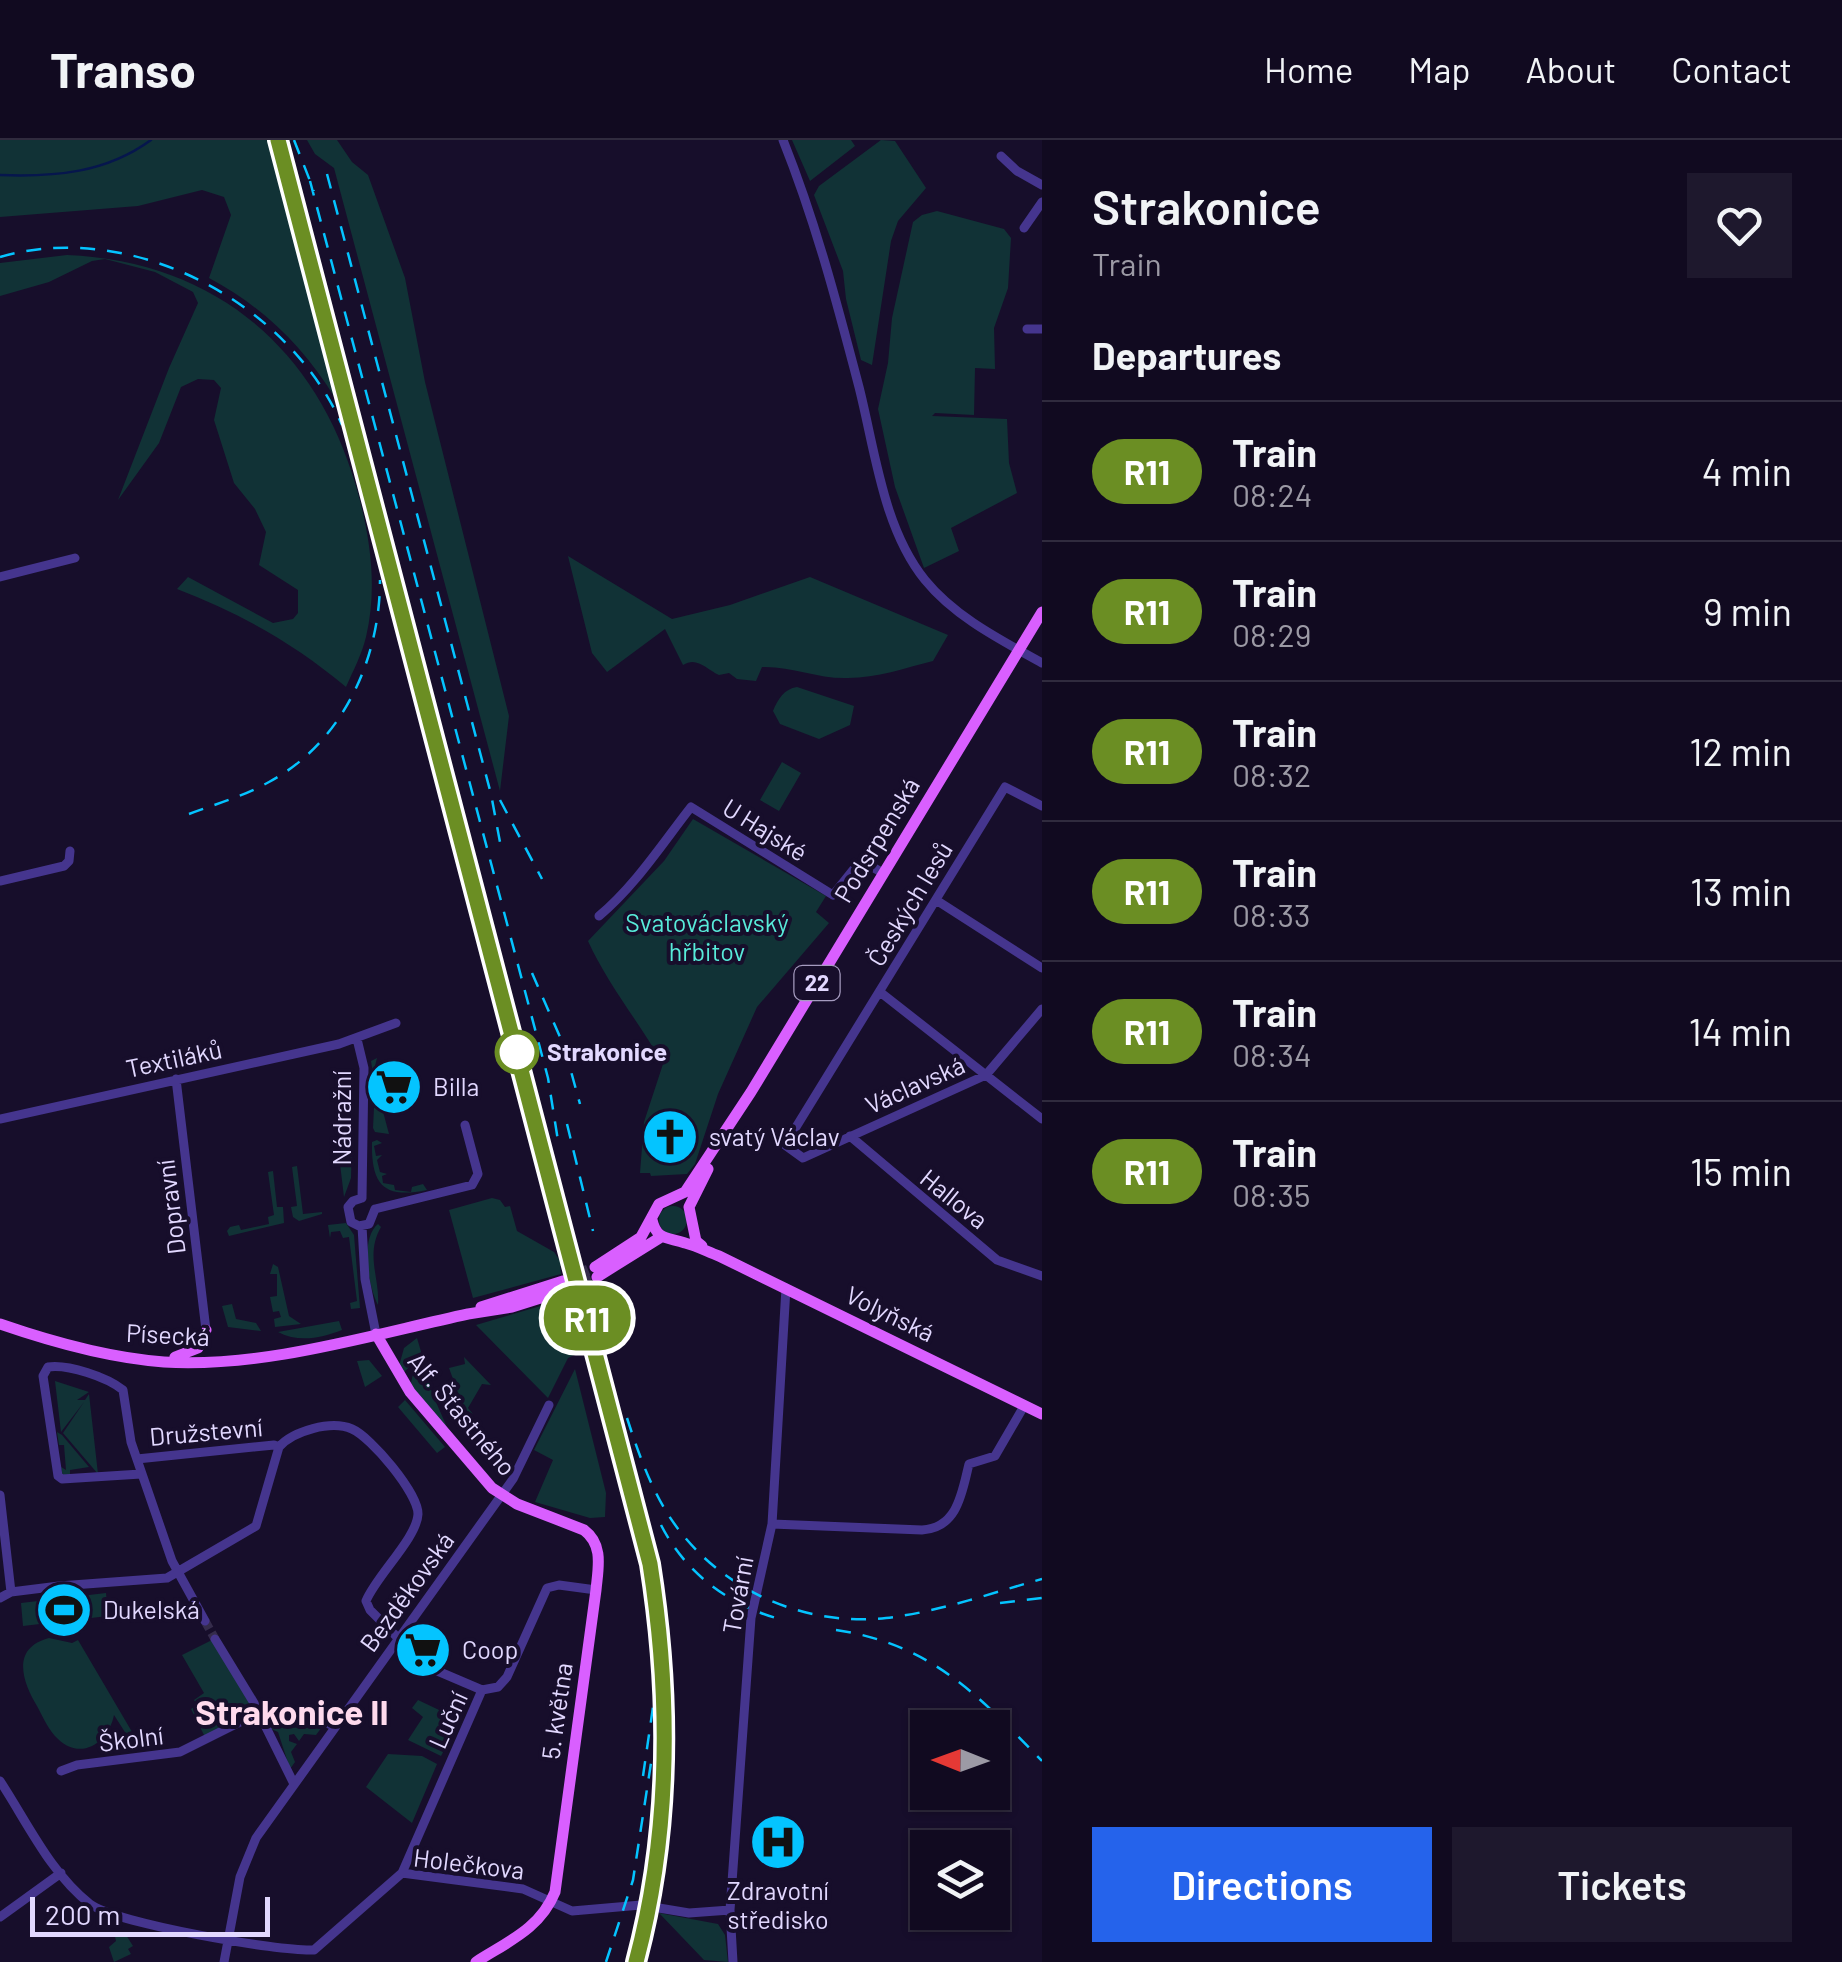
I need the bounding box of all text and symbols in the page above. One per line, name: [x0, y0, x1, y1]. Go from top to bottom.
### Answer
text: Transo: [50, 40, 196, 98]
text: Home: [1264, 48, 1353, 90]
text: Map: [1408, 48, 1471, 90]
text: About: [1526, 48, 1616, 90]
text: Contact: [1671, 48, 1792, 90]
button: heart: [1687, 173, 1792, 278]
text: Strakonice: [1092, 177, 1321, 235]
text: Train: [1092, 244, 1162, 282]
text: Departures: [1092, 332, 1281, 378]
text: Train: [1232, 429, 1317, 475]
text: 4 min: [1702, 448, 1792, 494]
text: R11: [1124, 450, 1170, 492]
text: 08:24: [1232, 475, 1312, 513]
text: Train: [1232, 569, 1317, 615]
text: 9 min: [1703, 588, 1792, 634]
text: R11: [1124, 590, 1170, 632]
text: 08:29: [1232, 615, 1311, 653]
text: Train: [1232, 709, 1317, 755]
text: 12 min: [1689, 728, 1792, 774]
text: R11: [1124, 730, 1170, 772]
text: 08:32: [1232, 755, 1311, 793]
street label: Podsrpenská: [827, 772, 925, 907]
street label: U Hajské: [718, 792, 813, 867]
street label: Českých lesů: [860, 836, 958, 971]
text: Train: [1232, 849, 1317, 895]
text: 13 min: [1690, 868, 1792, 914]
text: R11: [1124, 870, 1170, 912]
text: 08:33: [1232, 895, 1311, 933]
park label: Svatováclavský hřbitov: [625, 907, 789, 966]
road number: 22: [794, 966, 840, 1000]
text: Train: [1232, 989, 1317, 1035]
text: 14 min: [1689, 1008, 1792, 1054]
text: R11: [1124, 1010, 1170, 1052]
marker: Strakonice: [496, 1031, 538, 1073]
street label: Textiláků: [123, 1033, 225, 1083]
text: 08:34: [1232, 1035, 1312, 1073]
place label: Strakonice: [547, 1036, 667, 1066]
street label: Václavská: [860, 1049, 969, 1119]
supermarket icon: Billa: [364, 1057, 424, 1117]
street label: Nádražní: [326, 1071, 356, 1165]
place label: Billa: [433, 1071, 479, 1101]
church icon: svatý Václav: [640, 1107, 700, 1167]
place label: svatý Václav: [709, 1121, 840, 1151]
text: Train: [1232, 1129, 1317, 1175]
text: 15 min: [1690, 1148, 1792, 1194]
text: R11: [1124, 1150, 1170, 1192]
street label: Dopravní: [149, 1158, 191, 1256]
street label: Hallova: [915, 1162, 994, 1234]
text: 08:35: [1232, 1175, 1311, 1213]
street label: Volyňská: [841, 1279, 940, 1347]
line badge: R11: [530, 1286, 644, 1350]
text: R11: [564, 1297, 610, 1339]
street label: Písecká: [126, 1317, 211, 1351]
street label: Alf. Šťastného: [402, 1346, 523, 1481]
street label: Družstevní: [148, 1411, 264, 1451]
street label: Bezděkovská: [353, 1526, 460, 1657]
street label: Tovární: [715, 1554, 759, 1636]
sports icon: Dukelská: [34, 1580, 94, 1640]
place label: Dukelská: [103, 1594, 200, 1624]
supermarket icon: Coop: [393, 1620, 453, 1680]
place label: Coop: [462, 1634, 518, 1664]
street label: 5. května: [534, 1661, 578, 1761]
street label: Luční: [421, 1686, 473, 1753]
district label: Strakonice II: [195, 1690, 389, 1732]
north arrow: [910, 1710, 1010, 1810]
map controls: [910, 1710, 1010, 1930]
street label: Školní: [97, 1719, 165, 1757]
hospital icon: Zdravotní středisko: [748, 1812, 808, 1872]
button: Directions: [1092, 1827, 1432, 1942]
button: Tickets: [1452, 1827, 1792, 1942]
button: layers: [910, 1830, 1010, 1930]
street label: Holečkova: [412, 1841, 526, 1885]
place label: Zdravotní středisko: [727, 1875, 829, 1934]
scale bar: [30, 1892, 270, 1936]
text: 200 m: [45, 1897, 120, 1931]

